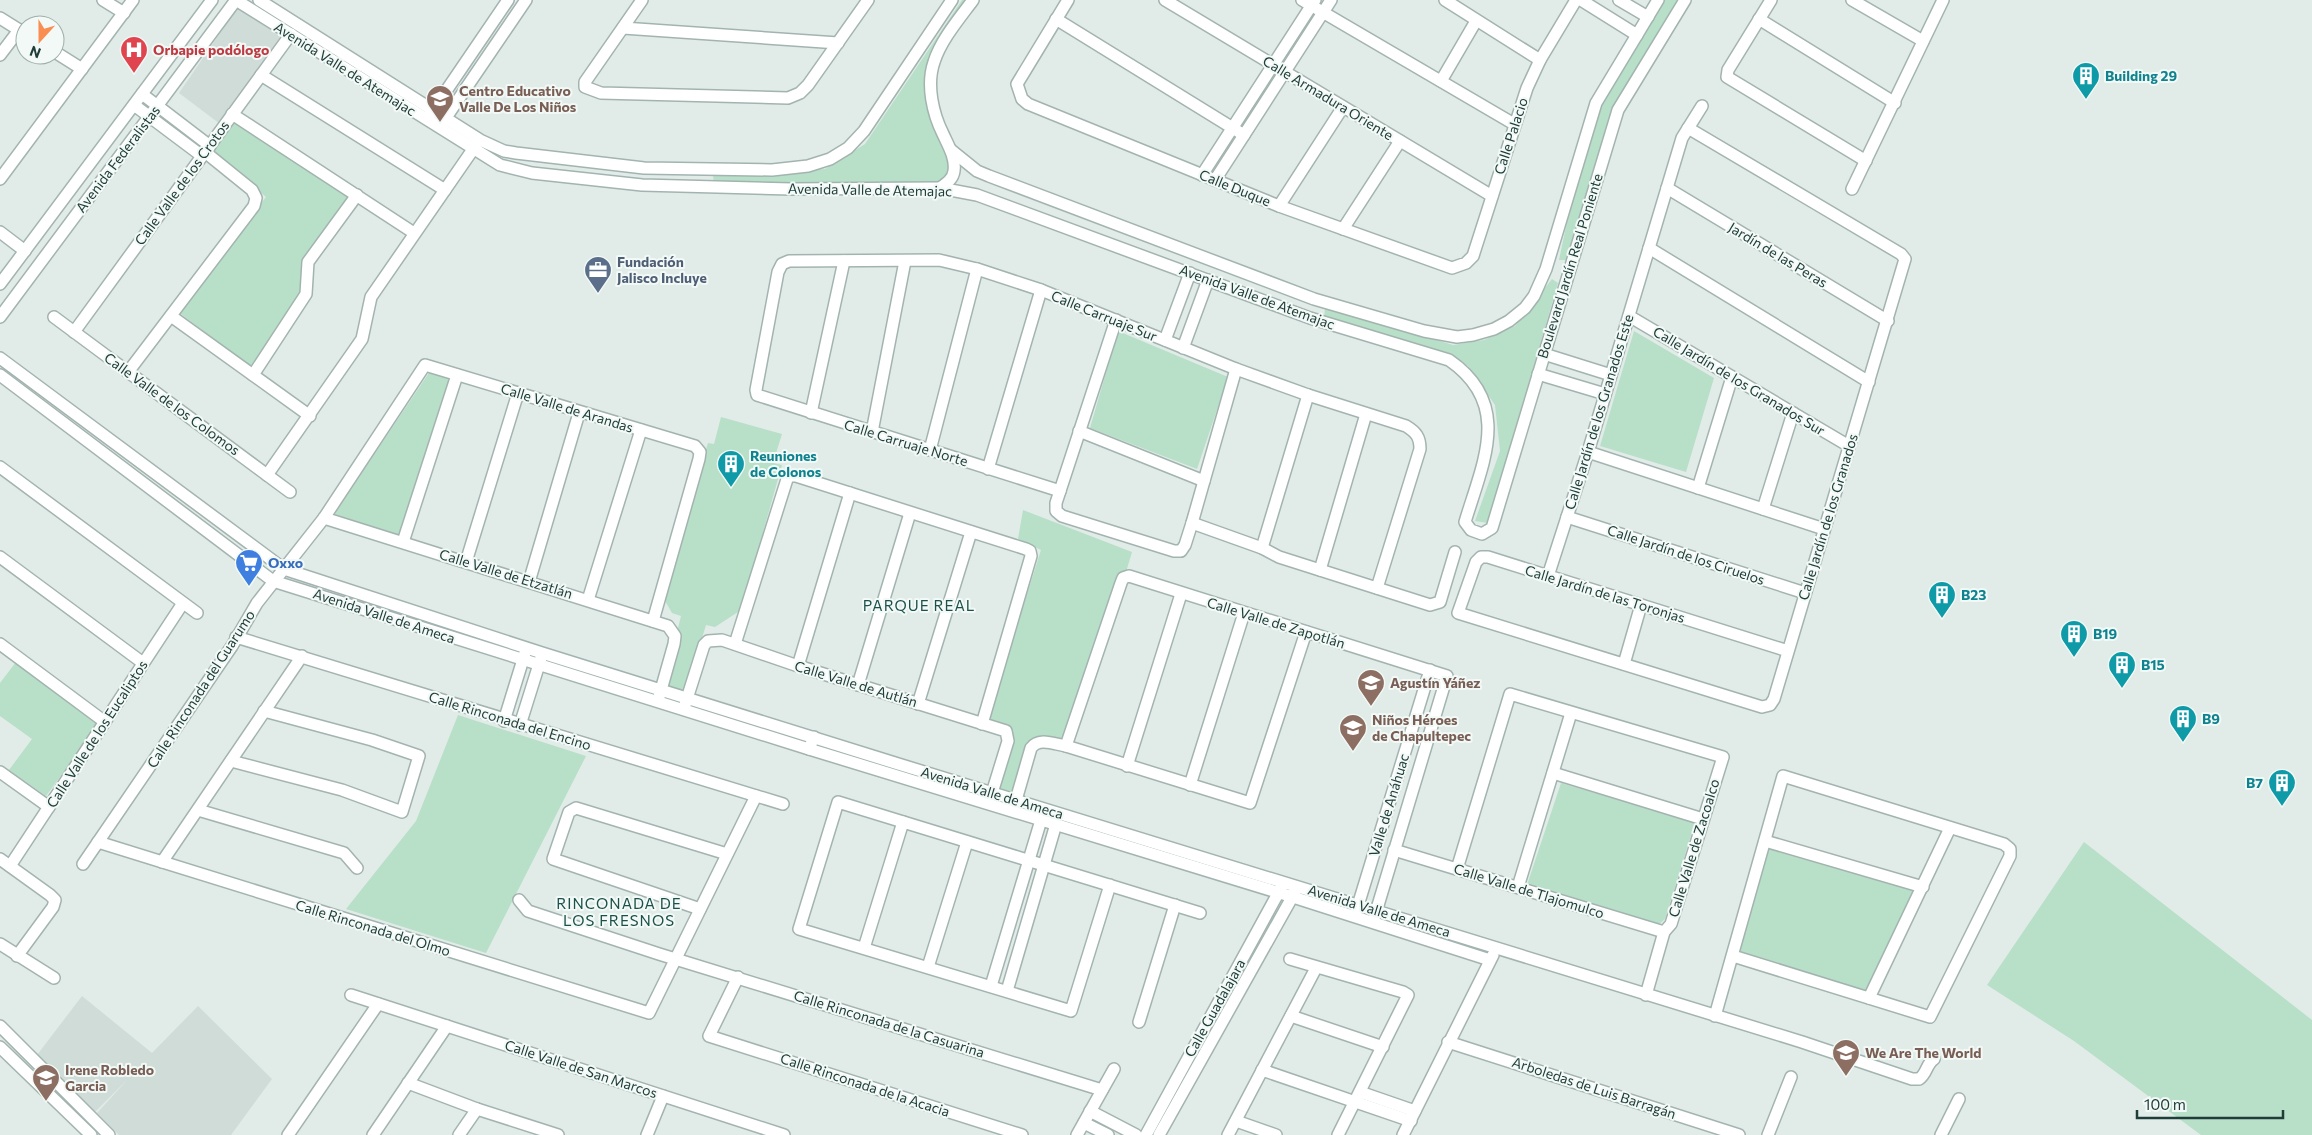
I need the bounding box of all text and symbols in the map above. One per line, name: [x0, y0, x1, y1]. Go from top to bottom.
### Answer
north arrow: [15, 15, 65, 65]
street label: Avenida Valle de Atemajac: [271, 18, 419, 119]
hospital icon: Orbapie podólogo: [119, 35, 149, 74]
place label: Orbapie podólogo: [153, 41, 269, 58]
text: N: [27, 43, 43, 62]
street label: Calle Armadura Oriente: [1260, 52, 1397, 143]
building icon: Building 29: [2071, 61, 2101, 100]
place label: Building 29: [2105, 67, 2177, 84]
place label: Centro Educativo Valle De Los Niños: [459, 82, 577, 115]
school or university icon: Centro Educativo Valle De Los Niños: [425, 84, 455, 123]
street label: Calle Palacio: [1490, 95, 1531, 176]
street label: Avenida Federalistas: [72, 102, 163, 216]
street label: Calle Valle de los Crotos: [131, 117, 233, 248]
street label: Calle Duque: [1197, 165, 1273, 210]
street label: Boulevard Jardín Real Poniente: [1533, 171, 1606, 360]
street label: Avenida Valle de Atemajac: [788, 180, 952, 199]
street label: Jardín de las Peras: [1726, 218, 1831, 291]
place label: Fundación Jalisco Incluye: [617, 253, 707, 286]
office icon: Fundación Jalisco Incluye: [583, 255, 613, 294]
street label: Avenida Valle de Atemajac: [1177, 260, 1337, 333]
street label: Calle Carruaje Sur: [1049, 287, 1160, 345]
street label: Calle Jardín de los Granados Este: [1561, 312, 1636, 512]
street label: Calle Jardín de los Granados Sur: [1650, 322, 1829, 439]
street label: Calle Valle de los Colomos: [101, 349, 243, 458]
street label: Calle Valle de Arandas: [499, 379, 636, 436]
street label: Calle Carruaje Norte: [842, 416, 970, 469]
street label: Calle Jardín de los Granados: [1794, 432, 1861, 602]
place label: Reuniones de Colonos: [750, 447, 822, 480]
building icon: Reuniones de Colonos: [716, 449, 746, 488]
street label: Calle Jardín de los Ciruelos: [1605, 521, 1767, 588]
street label: Calle Valle de Etzatlán: [437, 545, 575, 602]
supermarket icon: Oxxo: [234, 548, 264, 587]
place label: Oxxo: [268, 554, 303, 571]
street label: Calle Jardín de las Toronjas: [1523, 561, 1687, 626]
building icon: B23: [1927, 580, 1957, 619]
street label: Avenida Valle de Ameca: [311, 585, 457, 647]
place label: B23: [1961, 586, 1986, 603]
street label: Calle Valle de Zapotlán: [1205, 593, 1347, 652]
district label: PARQUE REAL: [863, 596, 975, 614]
street label: Calle Rinconada del Guarumo: [143, 607, 258, 771]
building icon: B19: [2059, 619, 2089, 658]
place label: B19: [2093, 625, 2118, 642]
building icon: B15: [2107, 650, 2137, 689]
place label: B15: [2141, 656, 2165, 673]
street label: Calle Valle de los Eucaliptos: [43, 657, 151, 811]
street label: Calle Valle de Autlán: [793, 657, 920, 710]
school or university icon: Agustín Yáñez: [1356, 668, 1386, 707]
place label: Agustín Yáñez: [1390, 674, 1481, 691]
street label: Calle Rinconada del Encino: [427, 688, 593, 753]
building icon: B9: [2168, 704, 2198, 743]
place label: B9: [2202, 710, 2220, 727]
place label: Niños Héroes de Chapultepec: [1372, 711, 1471, 744]
school or university icon: Niños Héroes de Chapultepec: [1338, 713, 1368, 752]
street label: Valle de Anáhuac: [1365, 751, 1412, 858]
street label: Avenida Valle de Ameca: [919, 763, 1065, 822]
building icon: B7: [2267, 768, 2297, 807]
place label: B7: [2246, 774, 2263, 791]
street label: Calle Valle de Zacoalco: [1664, 777, 1723, 919]
street label: Calle Valle de Tlajomulco: [1452, 860, 1606, 921]
street label: Avenida Valle de Ameca: [1306, 881, 1452, 940]
district label: RINCONADA DE LOS FRESNOS: [556, 894, 682, 929]
street label: Calle Rinconada del Olmo: [294, 896, 453, 959]
street label: Calle Guadalajara: [1181, 956, 1249, 1060]
street label: Calle Rinconada de la Casuarina: [792, 986, 987, 1061]
street label: Calle Valle de San Marcos: [503, 1036, 660, 1101]
school or university icon: We Are The World: [1831, 1038, 1861, 1077]
place label: We Are The World: [1865, 1044, 1981, 1061]
street label: Calle Rinconada de la Acacia: [778, 1049, 952, 1120]
street label: Arboledas de Luis Barragán: [1510, 1053, 1678, 1122]
place label: Irene Robledo Garcia: [65, 1061, 154, 1094]
school or university icon: Irene Robledo Garcia: [31, 1063, 61, 1102]
scale bar: [2137, 1088, 2283, 1120]
text: 100 m: [2144, 1095, 2186, 1113]

